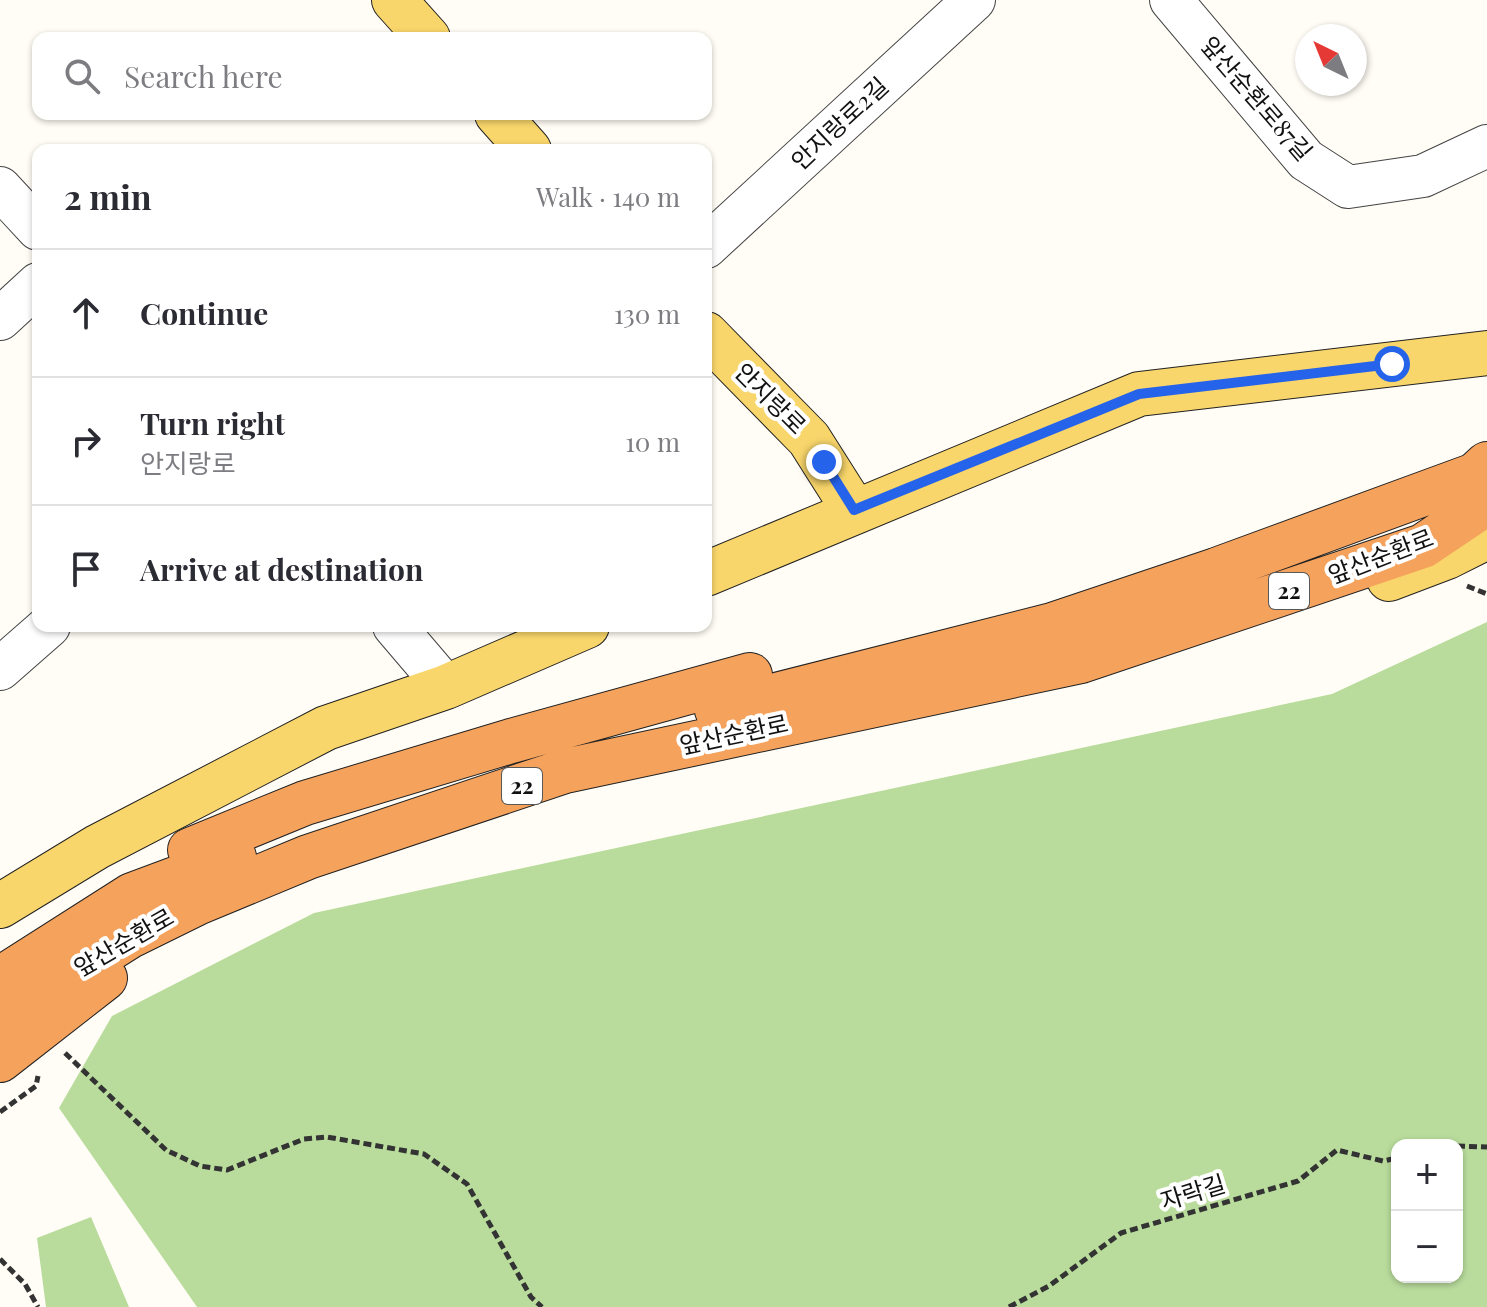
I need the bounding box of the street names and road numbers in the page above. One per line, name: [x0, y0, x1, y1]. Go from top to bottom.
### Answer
street label: 앞산순환로87길: [1195, 29, 1320, 167]
street label: 안지랑로2길: [783, 69, 894, 176]
street label: 안지랑로: [729, 355, 814, 440]
street label: 앞산순환로: [1323, 520, 1438, 590]
road number: 22: [1269, 573, 1309, 609]
street label: 앞산순환로: [676, 706, 791, 760]
road number: 22: [502, 768, 542, 804]
street label: 앞산순환로: [67, 900, 179, 983]
street label: 자락길: [1156, 1166, 1229, 1216]

